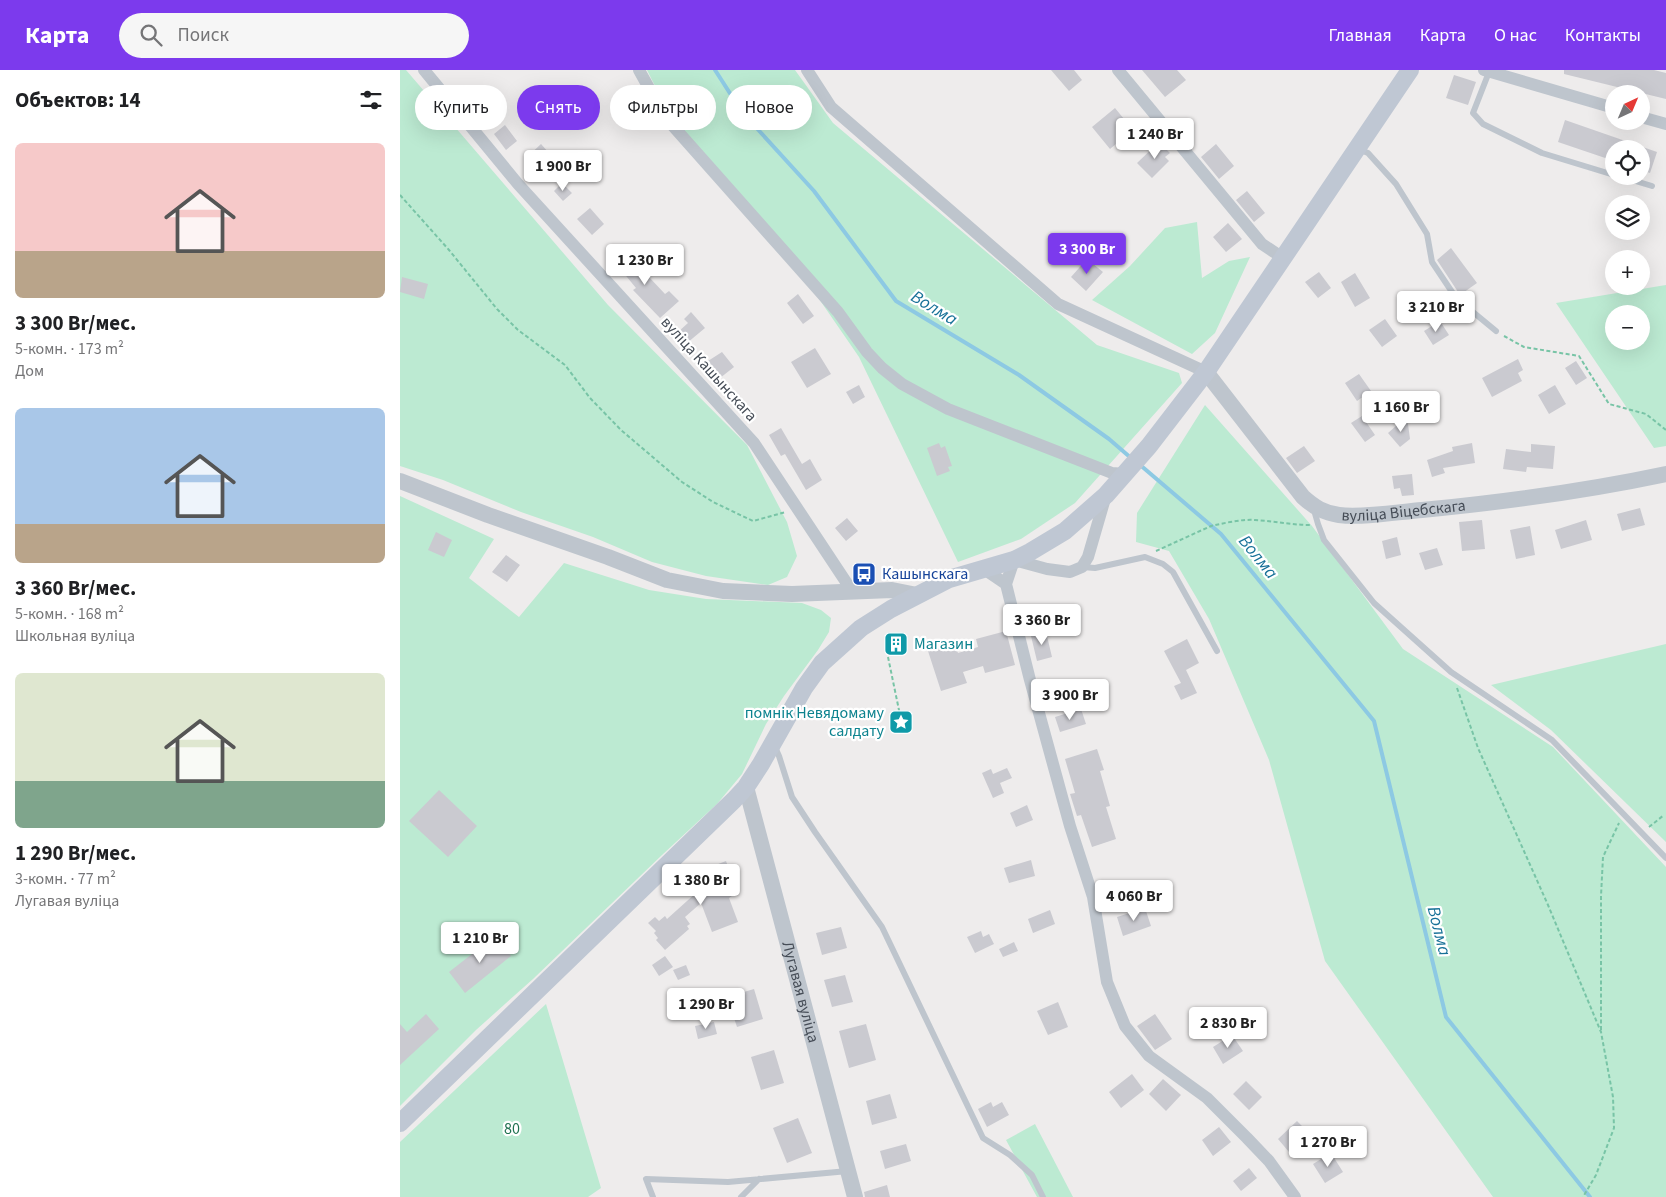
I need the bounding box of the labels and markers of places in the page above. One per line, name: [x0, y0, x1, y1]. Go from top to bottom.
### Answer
pin: 1 240 Br: [1103, 118, 1207, 160]
pin: 1 900 Br: [511, 150, 615, 192]
pin: 3 300 Br: [1035, 232, 1139, 275]
pin: 1 230 Br: [593, 244, 697, 286]
pin: 3 210 Br: [1384, 290, 1488, 333]
pin: 1 160 Br: [1349, 390, 1453, 433]
bus stop icon: Кашынскага: [851, 561, 877, 587]
place label: Кашынскага: [882, 563, 968, 585]
pin: 3 360 Br: [990, 604, 1094, 646]
building icon: Магазин: [883, 631, 909, 657]
place label: Магазин: [914, 633, 973, 655]
pin: 3 900 Br: [1018, 678, 1122, 721]
place label: помнік Невядомаму салдату: [745, 702, 885, 742]
place icon: помнік Невядомаму салдату: [888, 709, 914, 735]
pin: 1 380 Br: [649, 864, 753, 906]
pin: 4 060 Br: [1082, 880, 1186, 922]
pin: 1 210 Br: [428, 922, 532, 964]
pin: 1 290 Br: [654, 988, 758, 1030]
pin: 2 830 Br: [1176, 1006, 1280, 1049]
pin: 1 270 Br: [1276, 1126, 1380, 1168]

